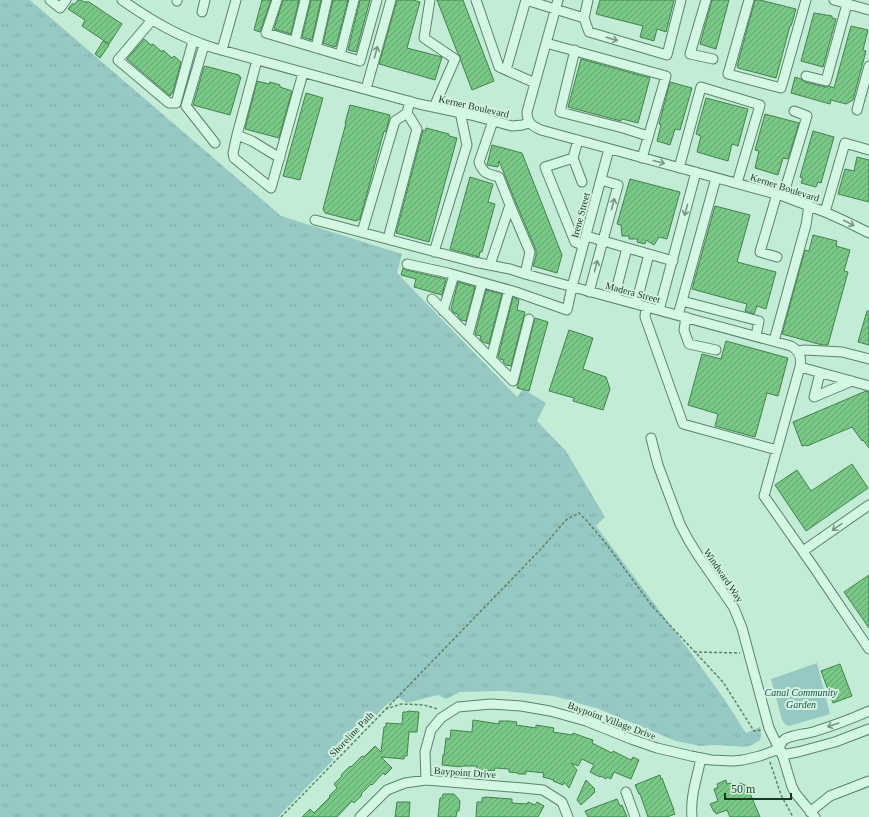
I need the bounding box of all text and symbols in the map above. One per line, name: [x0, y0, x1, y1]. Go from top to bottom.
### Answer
one-way arrow: [605, 36, 618, 43]
one-way arrow: [373, 46, 380, 59]
street label: Kerner Boulevard: [438, 93, 510, 120]
one-way arrow: [652, 159, 665, 167]
street label: Kerner Boulevard: [749, 171, 821, 204]
street label: Irene Street: [569, 191, 592, 239]
one-way arrow: [610, 198, 617, 211]
one-way arrow: [682, 203, 689, 216]
one-way arrow: [843, 220, 855, 227]
one-way arrow: [593, 260, 601, 273]
street label: Madera Street: [604, 280, 662, 305]
one-way arrow: [832, 523, 843, 531]
street label: Windward Way: [702, 546, 746, 604]
park label: Canal Community Garden: [764, 687, 838, 710]
street label: Baypoint Village Drive: [566, 699, 658, 742]
street label: Shoreline Path: [327, 709, 376, 759]
one-way arrow: [827, 722, 840, 729]
street label: Baypoint Drive: [434, 765, 497, 780]
scale bar: [725, 775, 791, 801]
text: 50 m: [731, 782, 756, 796]

